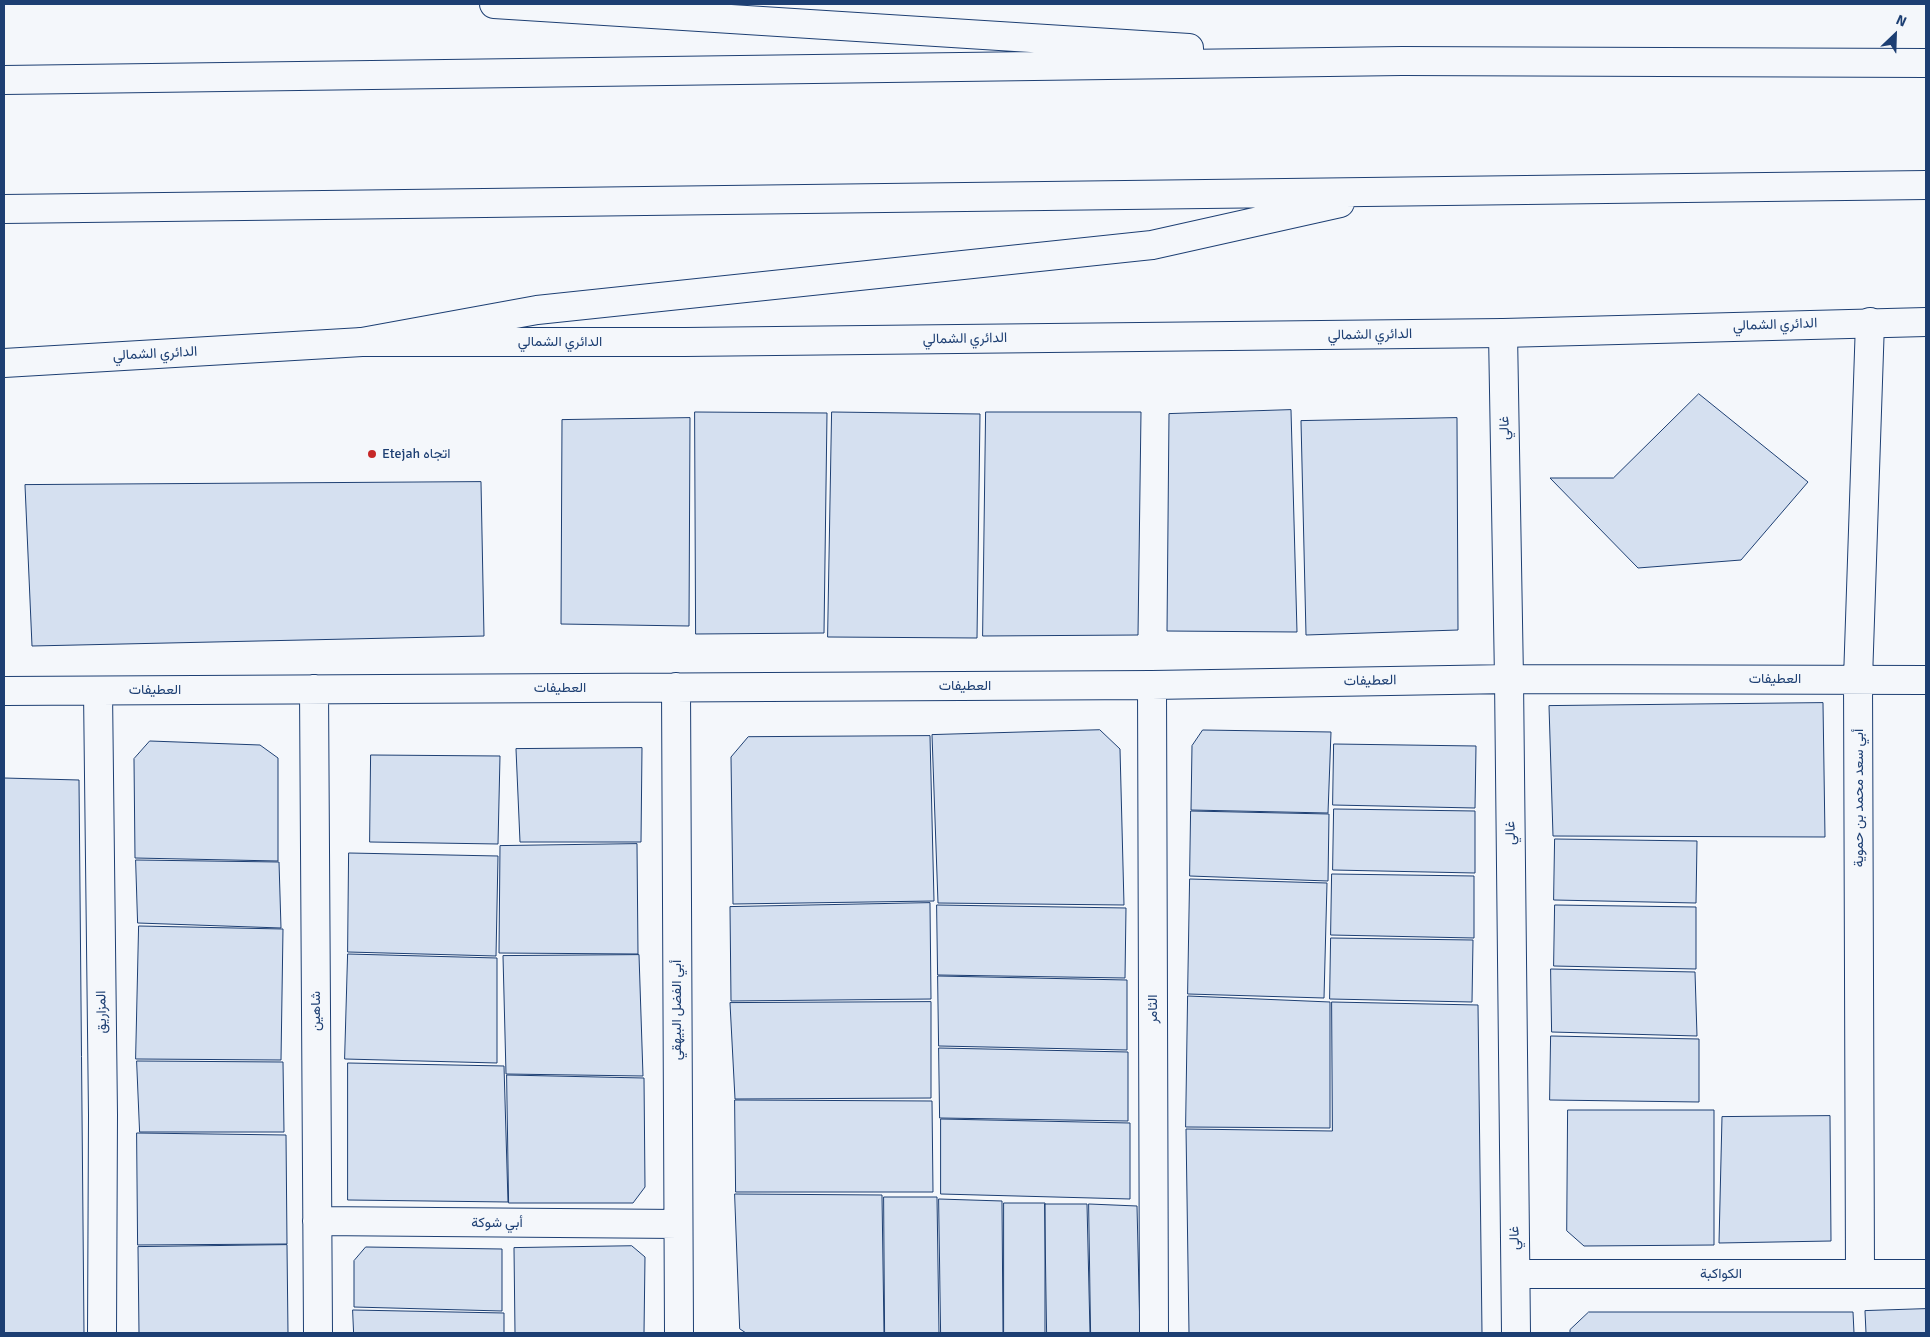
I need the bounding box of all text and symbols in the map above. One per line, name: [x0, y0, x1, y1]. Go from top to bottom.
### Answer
north arrow: [1870, 10, 1920, 60]
text: N: [1893, 11, 1909, 31]
street label: الدائري الشمالي: [1732, 315, 1818, 335]
street label: الدائري الشمالي: [1328, 326, 1412, 344]
street label: الدائري الشمالي: [923, 330, 1007, 348]
street label: الدائري الشمالي: [518, 334, 602, 350]
street label: الدائري الشمالي: [112, 343, 198, 365]
street label: غالي: [1496, 416, 1514, 440]
place label: Etejah اتجاه: [382, 446, 451, 462]
marker: Etejah اتجاه: [366, 448, 378, 460]
street label: العطيفات: [1749, 671, 1801, 687]
street label: العطيفات: [1344, 672, 1396, 690]
street label: العطيفات: [939, 678, 991, 694]
street label: العطيفات: [534, 680, 586, 696]
street label: العطيفات: [129, 682, 181, 698]
street label: أبي سعد محمد بن حموية: [1851, 729, 1867, 867]
street label: غالي: [1502, 821, 1520, 845]
street label: أبي الفضل البيهقي: [669, 960, 685, 1060]
street label: المزاريق: [93, 990, 111, 1034]
street label: شاهين: [308, 991, 324, 1031]
street label: الثامر: [1145, 994, 1161, 1024]
street label: أبي شوكة: [471, 1215, 523, 1231]
street label: غالي: [1506, 1226, 1524, 1250]
street label: الكواكبة: [1700, 1266, 1742, 1282]

